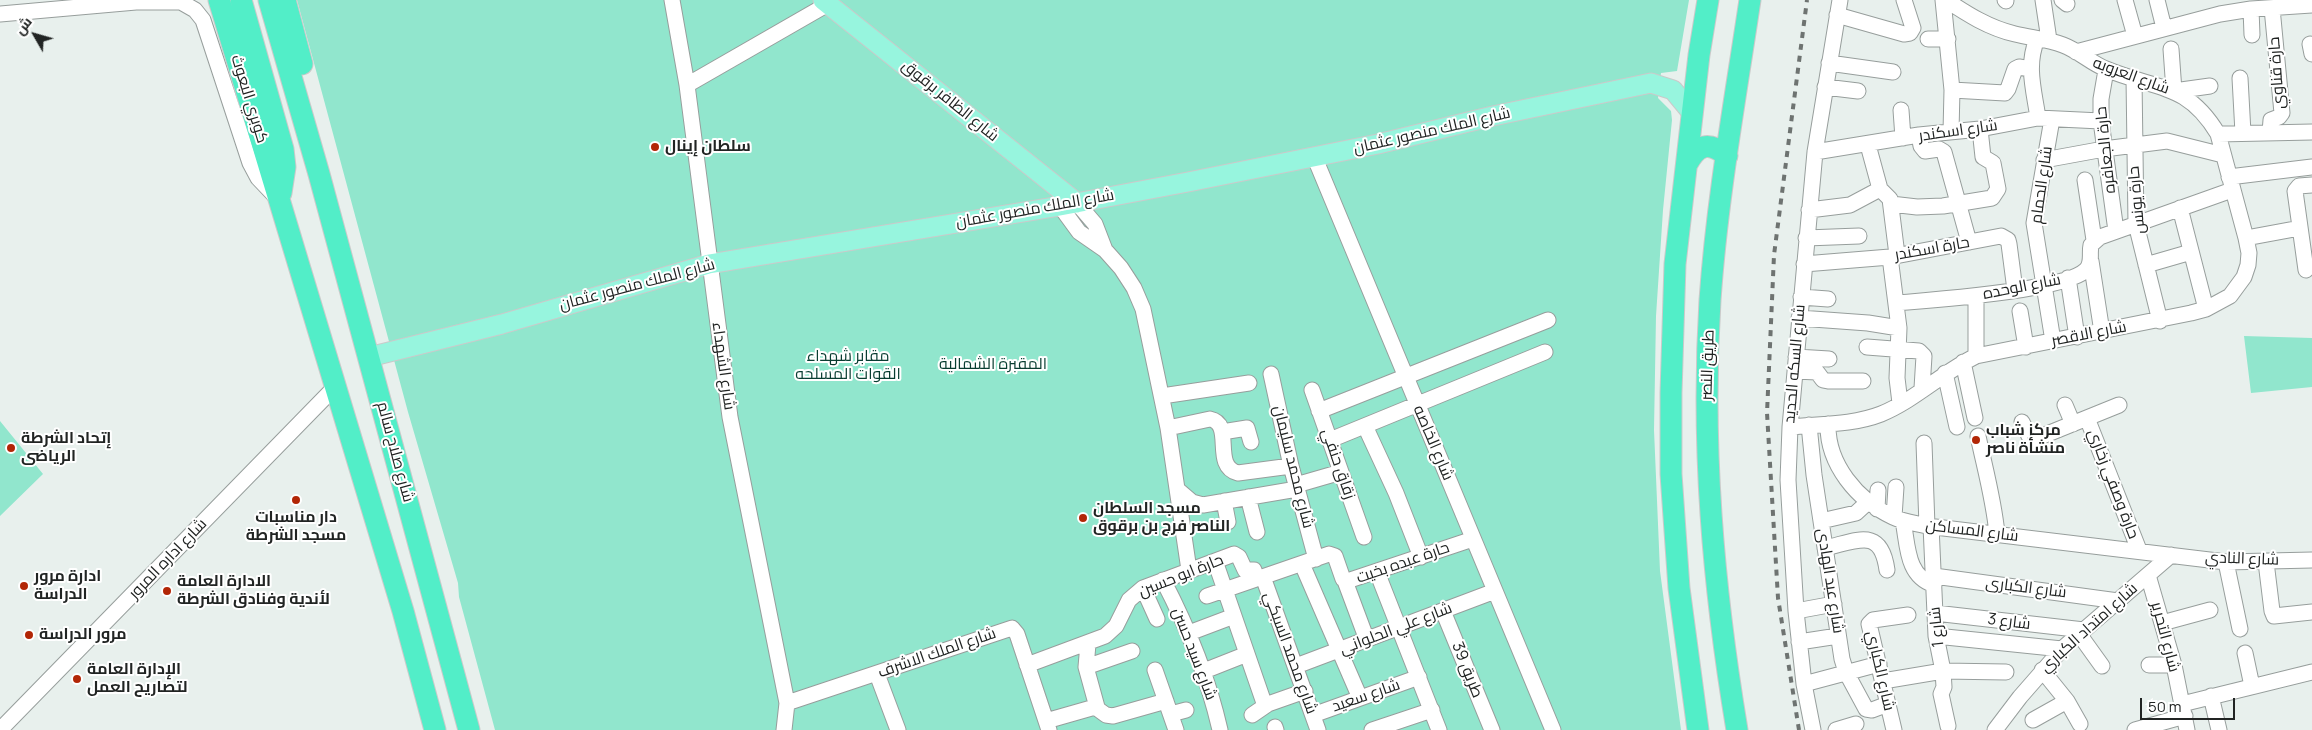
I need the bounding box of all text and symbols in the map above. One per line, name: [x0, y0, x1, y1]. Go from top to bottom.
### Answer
north arrow: [10, 10, 60, 60]
text: ش: [10, 13, 36, 38]
street label: حارة قناوي: [2265, 36, 2289, 110]
street label: كوبري البعوث: [226, 53, 272, 145]
street label: شارع العروبه: [2090, 53, 2172, 99]
street label: شارع الظافر برقوق: [898, 56, 1002, 146]
street label: شارع الملك منصور عثمان: [1352, 104, 1512, 158]
street label: حارة الجعافره: [2092, 106, 2120, 194]
street label: شارع اسكندر: [1917, 116, 1999, 146]
place label: سلطان إينال: [665, 137, 751, 157]
marker: سلطان إينال: [649, 141, 661, 153]
street label: شارع الحمام: [2027, 145, 2057, 225]
street label: حارة يونس: [2124, 165, 2150, 235]
street label: شارع الملك منصور عثمان: [954, 186, 1116, 232]
street label: حارة اسكندر: [1893, 233, 1971, 265]
street label: شارع الملك منصور عثمان: [557, 255, 717, 315]
street label: شارع الوحده: [1981, 270, 2063, 304]
street label: شارع السكه الحديد: [1780, 304, 1810, 424]
street label: شارع الاقصر: [2050, 317, 2128, 351]
street label: شارع الشهداء: [707, 321, 739, 411]
street label: طريق النصر: [1697, 329, 1719, 401]
park label: مقابر شهداء القوات المسلحه: [795, 347, 901, 385]
park label: المقبرة الشمالية: [939, 355, 1047, 375]
street label: شارع صلاح سالم: [372, 400, 418, 504]
street label: شارع الخاصه: [1409, 403, 1457, 483]
street label: شارع محمد سليمان: [1268, 404, 1318, 530]
place label: مركز شباب منشأة ناصر: [1986, 421, 2065, 459]
street label: زقاق حنفي: [1317, 426, 1359, 502]
street label: حارة وصفي زخاري: [2083, 426, 2143, 542]
place label: إتحاد الشرطة الرياضى: [21, 429, 111, 467]
marker: مركز شباب منشأة ناصر: [1970, 434, 1982, 446]
marker: إتحاد الشرطة الرياضى: [5, 442, 17, 454]
marker: دار مناسبات مسجد الشرطة: [290, 494, 302, 506]
place label: مسجد السلطان الناصر فرج بن برقوق: [1093, 499, 1230, 537]
place label: دار مناسبات مسجد الشرطة: [246, 508, 346, 546]
marker: مسجد السلطان الناصر فرج بن برقوق: [1077, 512, 1089, 524]
street label: شارع اداره المرور: [125, 515, 211, 603]
street label: شارع المساكن: [1924, 516, 2020, 546]
street label: شارع عبد الهادى: [1812, 527, 1848, 635]
street label: حارة عبده بخيت: [1354, 538, 1452, 588]
street label: شارع النادي: [2204, 548, 2280, 570]
street label: حارة ابو حسين: [1136, 550, 1226, 602]
place label: ادارة مرور الدراسة: [34, 567, 101, 605]
place label: الادارة العامة لأندية وفنادق الشرطة: [177, 572, 330, 610]
street label: شارع الكبارى: [1984, 574, 2068, 602]
street label: شارع امتداد الكباري: [2036, 579, 2142, 677]
marker: ادارة مرور الدراسة: [18, 580, 30, 592]
marker: الادارة العامة لأندية وفنادق الشرطة: [161, 585, 173, 597]
street label: شارع محمد السبكي: [1259, 589, 1321, 717]
street label: شارع علي الحلواني: [1337, 599, 1455, 659]
street label: شارع التحرير: [2146, 600, 2184, 674]
street label: شارع سيد حسن: [1168, 605, 1220, 703]
street label: شارع 1: [1925, 606, 1949, 648]
street label: شارع 3: [1986, 610, 2032, 634]
street label: شارع الملك الاشرف: [875, 624, 999, 682]
place label: مرور الدراسة: [39, 625, 127, 645]
marker: مرور الدراسة: [23, 629, 35, 641]
street label: شارع الكباري: [1861, 629, 1899, 713]
street label: طريق 39: [1447, 639, 1487, 701]
place label: الإدارة العامة لتصاريح العمل: [87, 660, 188, 698]
marker: الإدارة العامة لتصاريح العمل: [71, 673, 83, 685]
street label: شارع سعيد: [1329, 675, 1403, 717]
scale bar: [2142, 688, 2237, 720]
text: 50 m: [2148, 696, 2182, 717]

